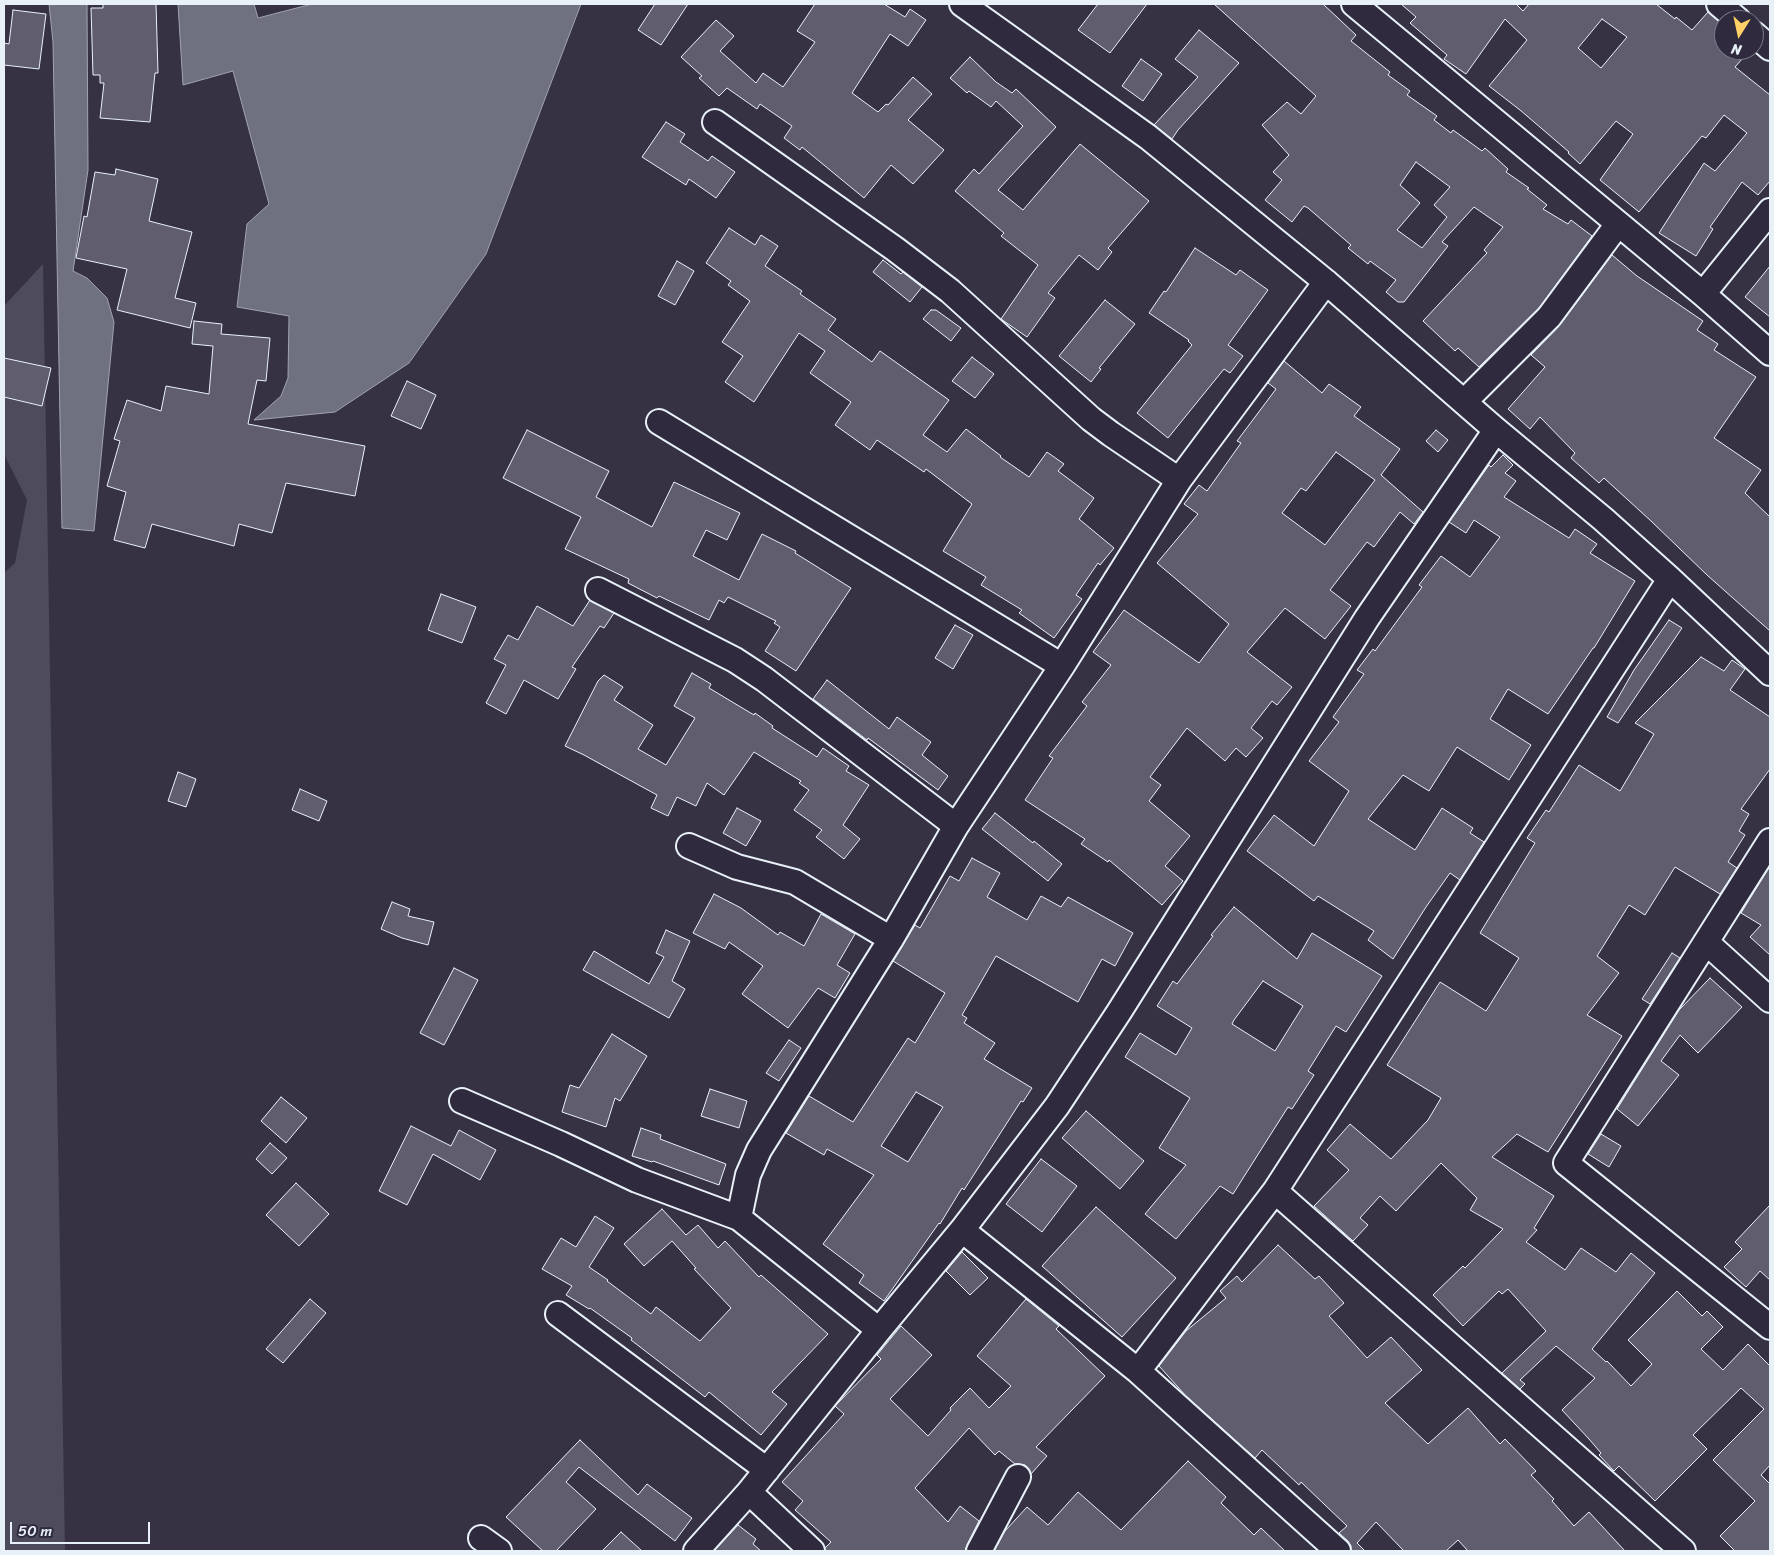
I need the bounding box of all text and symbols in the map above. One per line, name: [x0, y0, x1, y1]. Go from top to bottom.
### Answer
north arrow: [1714, 10, 1764, 60]
text: N: [1730, 36, 1743, 62]
scale bar: [12, 1512, 152, 1544]
text: 50 m: [18, 1518, 52, 1544]

